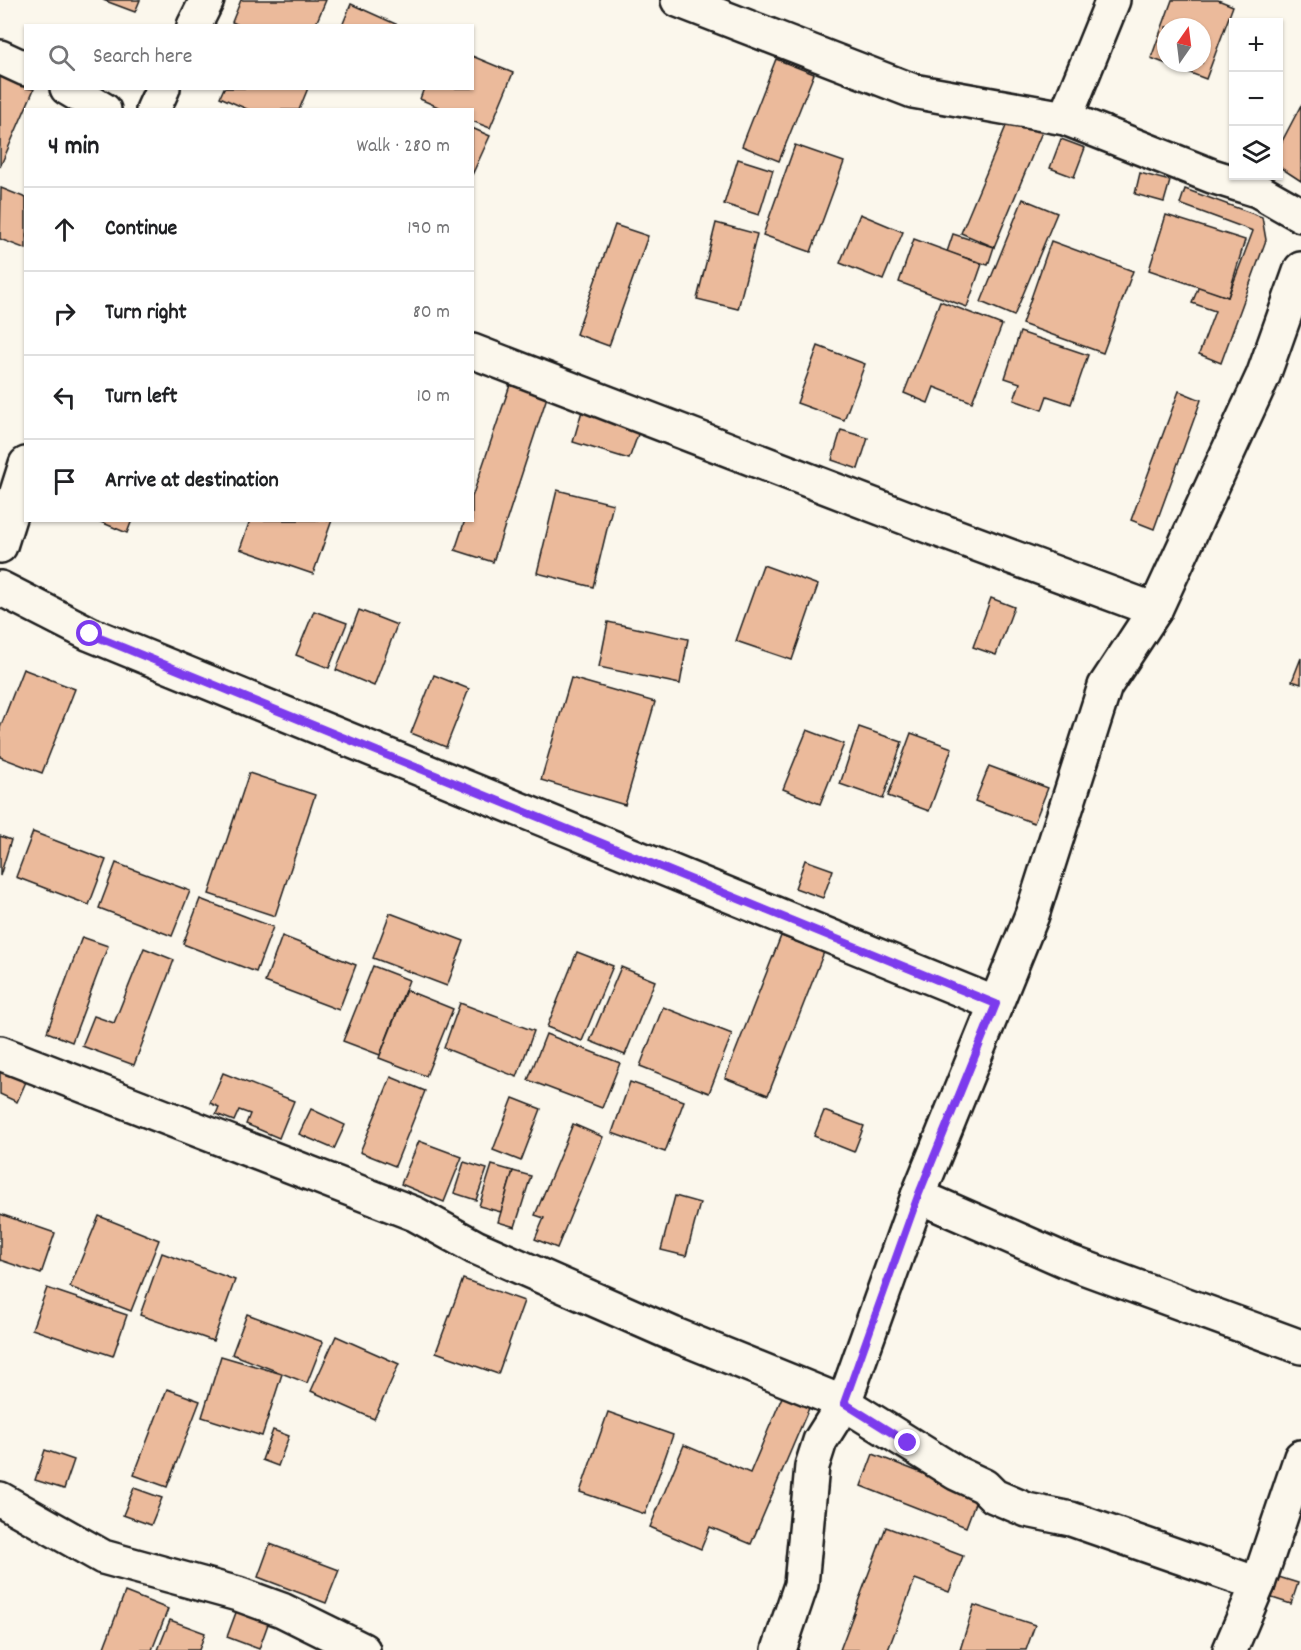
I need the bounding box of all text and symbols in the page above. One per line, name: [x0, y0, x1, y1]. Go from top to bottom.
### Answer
north arrow: [1157, 18, 1211, 72]
map controls: [1229, 18, 1283, 180]
button: +: [1229, 18, 1283, 72]
search box: [24, 24, 474, 90]
icon: search: [45, 41, 78, 74]
text: Search here: [93, 42, 192, 73]
button: −: [1229, 72, 1283, 126]
button: layers: [1229, 126, 1283, 180]
text: 4 min: [48, 129, 99, 166]
text: Walk · 280 m: [356, 133, 450, 161]
icon: ahead: [48, 213, 81, 246]
text: Continue: [105, 214, 177, 245]
text: 190 m: [407, 215, 450, 243]
icon: right: [48, 297, 81, 330]
text: Turn right: [105, 298, 187, 329]
text: 80 m: [413, 299, 450, 327]
icon: left: [48, 381, 81, 414]
text: Turn left: [105, 382, 177, 413]
text: 10 m: [416, 383, 450, 411]
icon: arrive: [48, 465, 81, 498]
text: Arrive at destination: [105, 466, 279, 497]
route start: [76, 620, 102, 646]
route end: [894, 1429, 920, 1455]

